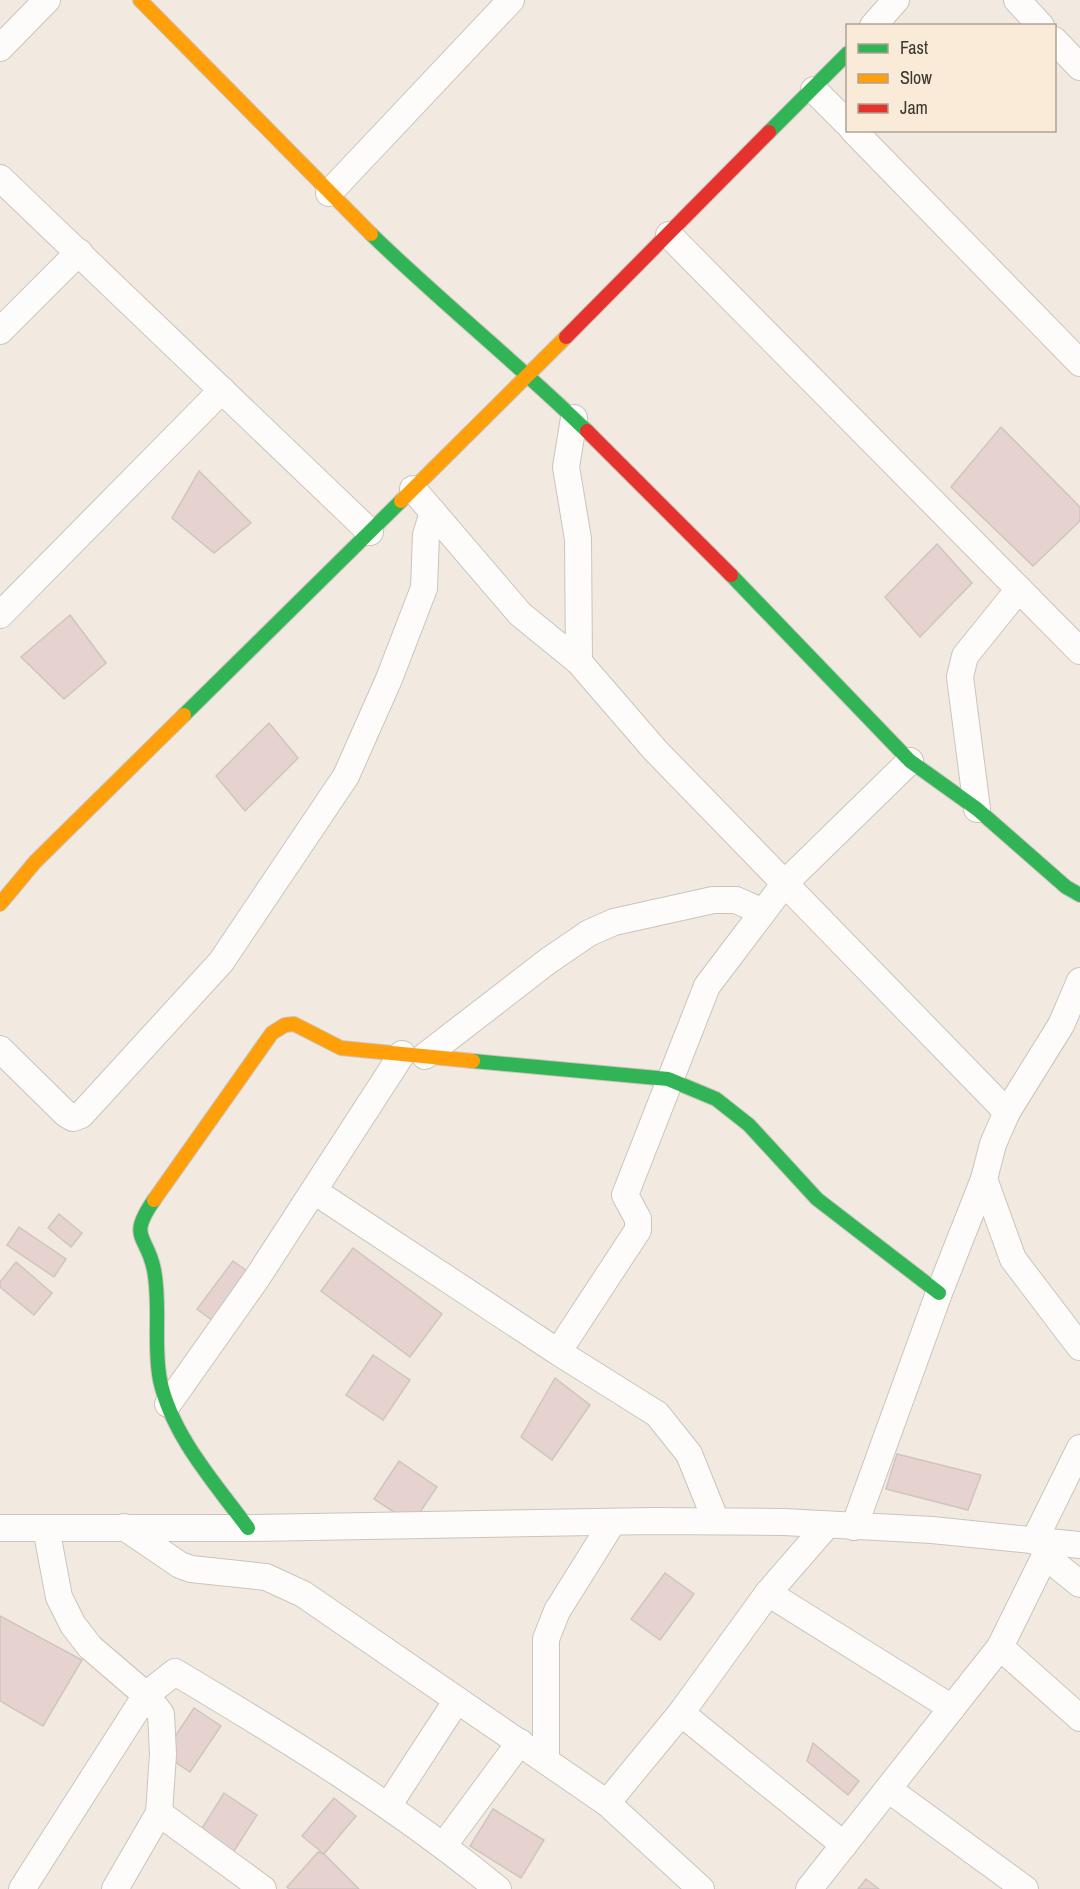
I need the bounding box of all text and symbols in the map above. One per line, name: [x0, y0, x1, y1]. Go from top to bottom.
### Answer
legend: [846, 24, 1056, 132]
text: Fast: [900, 35, 928, 60]
text: Slow: [900, 65, 932, 90]
text: Jam: [900, 95, 928, 120]

